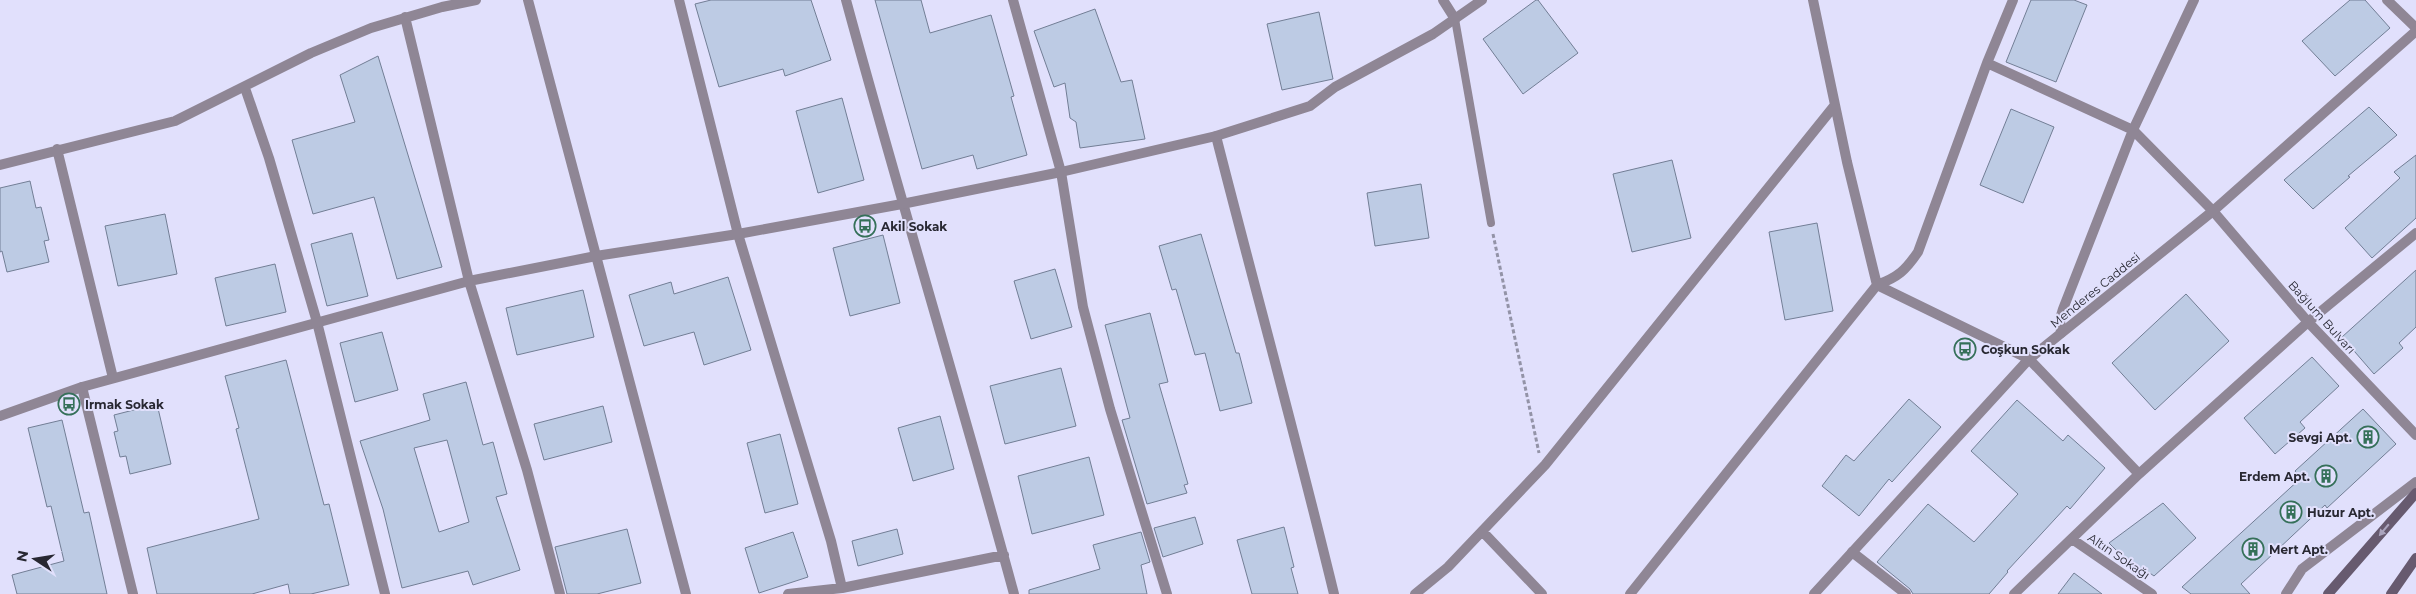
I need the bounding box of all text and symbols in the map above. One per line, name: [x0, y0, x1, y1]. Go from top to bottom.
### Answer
bus stop icon: Akil Sokak: [853, 214, 877, 238]
place label: Akil Sokak: [880, 219, 947, 234]
street label: Menderes Caddesi: [2047, 249, 2143, 331]
street label: Bağlum Bulvarı: [2285, 277, 2359, 357]
bus stop icon: Coşkun Sokak: [1953, 337, 1977, 361]
place label: Coşkun Sokak: [1981, 342, 2070, 357]
bus stop icon: Irmak Sokak: [57, 392, 81, 416]
place label: Irmak Sokak: [85, 397, 164, 412]
building icon: Sevgi Apt.: [2356, 425, 2380, 449]
place label: Sevgi Apt.: [2289, 430, 2352, 445]
building icon: Erdem Apt.: [2314, 464, 2338, 488]
place label: Erdem Apt.: [2239, 469, 2310, 484]
building icon: Huzur Apt.: [2279, 500, 2303, 524]
place label: Huzur Apt.: [2307, 505, 2374, 520]
one-way arrow: [2379, 523, 2390, 536]
street label: Altın Sokağı: [2085, 530, 2153, 582]
north arrow: [10, 534, 60, 584]
building icon: Mert Apt.: [2241, 537, 2265, 561]
place label: Mert Apt.: [2269, 542, 2328, 557]
text: N: [12, 549, 32, 564]

